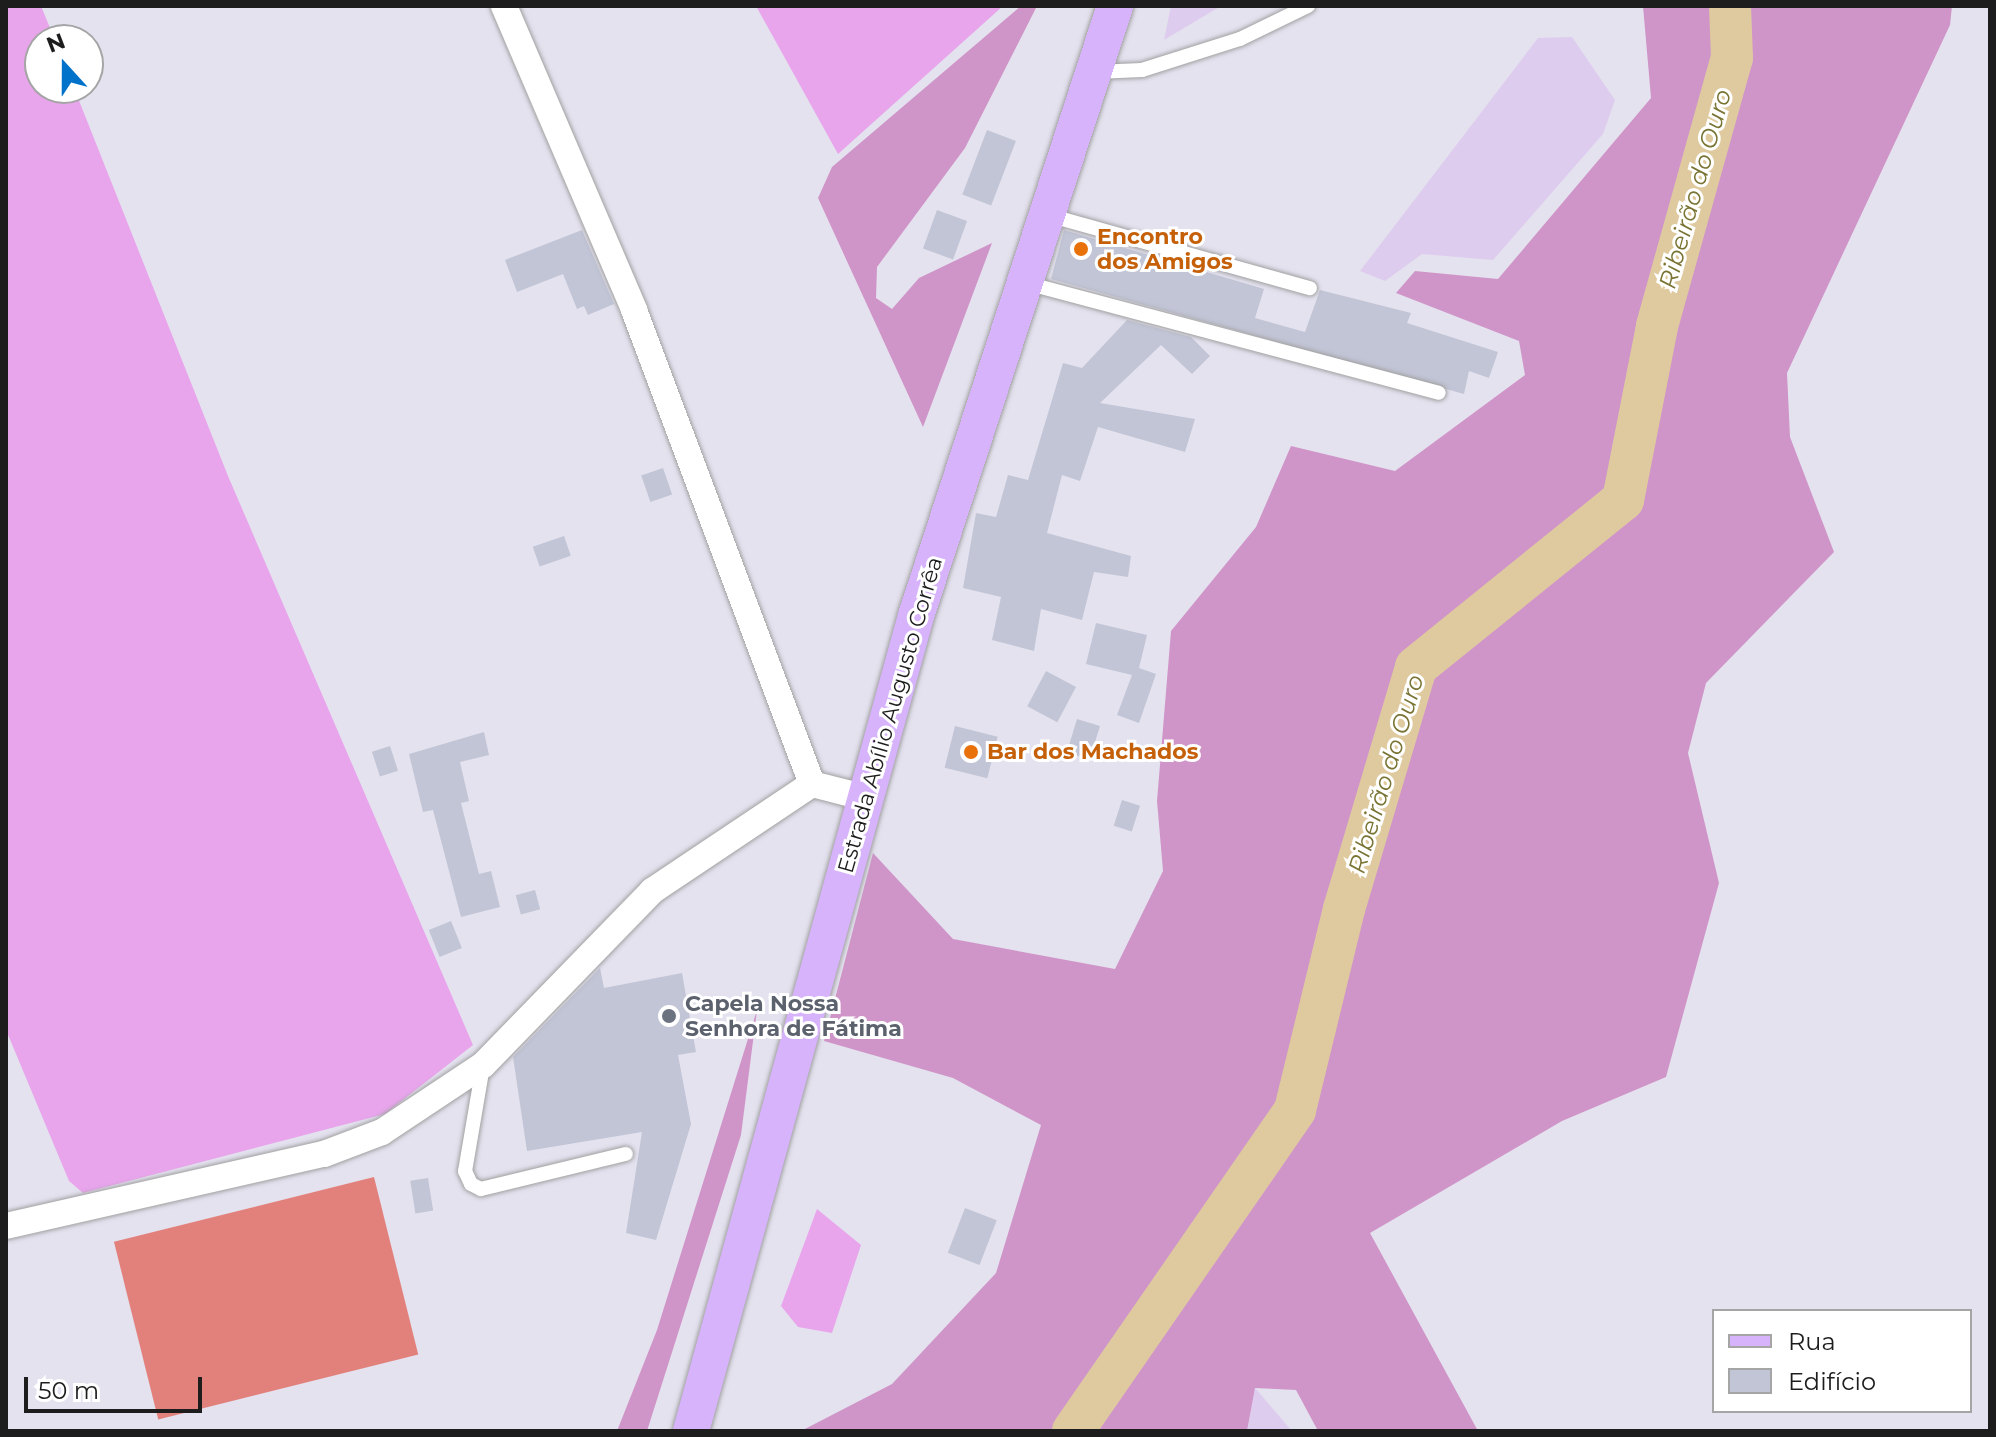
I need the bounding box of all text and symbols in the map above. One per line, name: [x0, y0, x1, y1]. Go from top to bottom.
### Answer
north arrow: [24, 24, 104, 104]
text: N: [43, 27, 69, 59]
water label: Ribeirão do Ouro: [1653, 86, 1737, 292]
place label: Encontro dos Amigos: [1097, 223, 1233, 274]
marker: Encontro dos Amigos: [1072, 240, 1090, 258]
street label: Estrada Abílio Augusto Corrêa: [832, 554, 948, 876]
water label: Ribeirão do Ouro: [1342, 671, 1430, 877]
place label: Bar dos Machados: [987, 739, 1198, 765]
marker: Bar dos Machados: [962, 743, 980, 761]
place label: Capela Nossa Senhora de Fátima: [685, 990, 902, 1042]
marker: Capela Nossa Senhora de Fátima: [660, 1007, 678, 1025]
legend: [1712, 1309, 1972, 1413]
text: Rua: [1788, 1327, 1836, 1356]
scale bar: [28, 1361, 206, 1411]
text: Edifício: [1788, 1367, 1876, 1396]
text: 50 m: [38, 1376, 99, 1405]

